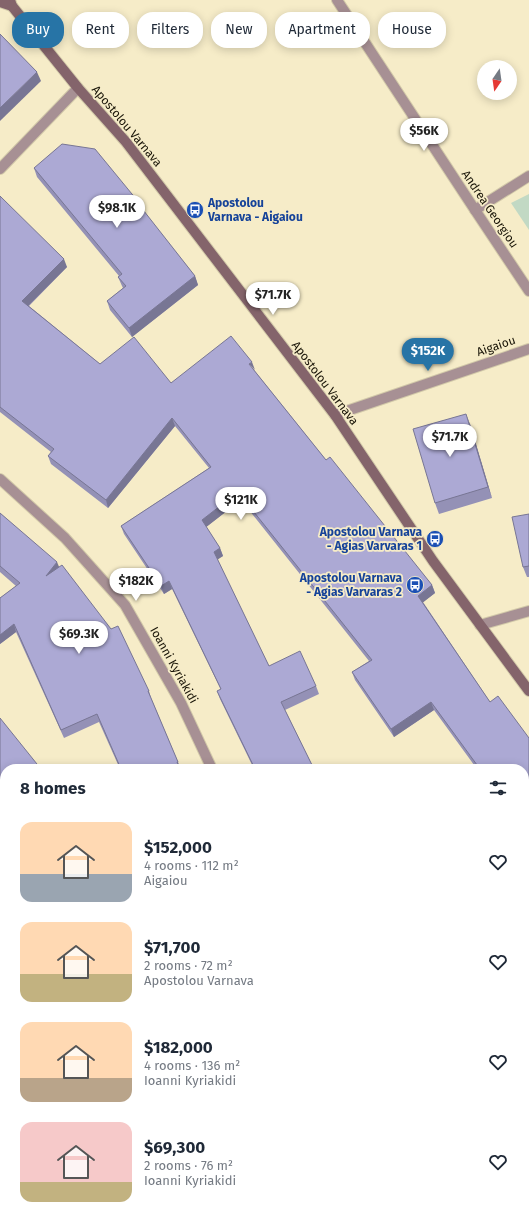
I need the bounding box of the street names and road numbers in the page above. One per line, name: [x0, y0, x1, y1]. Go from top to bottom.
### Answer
street label: Apostolou Varnava: [89, 83, 165, 169]
street label: Andrea Georgiou: [459, 167, 521, 251]
street label: Aigaiou: [475, 333, 517, 359]
street label: Apostolou Varnava: [289, 338, 361, 428]
street label: Ioanni Kyriakidi: [147, 624, 201, 706]

